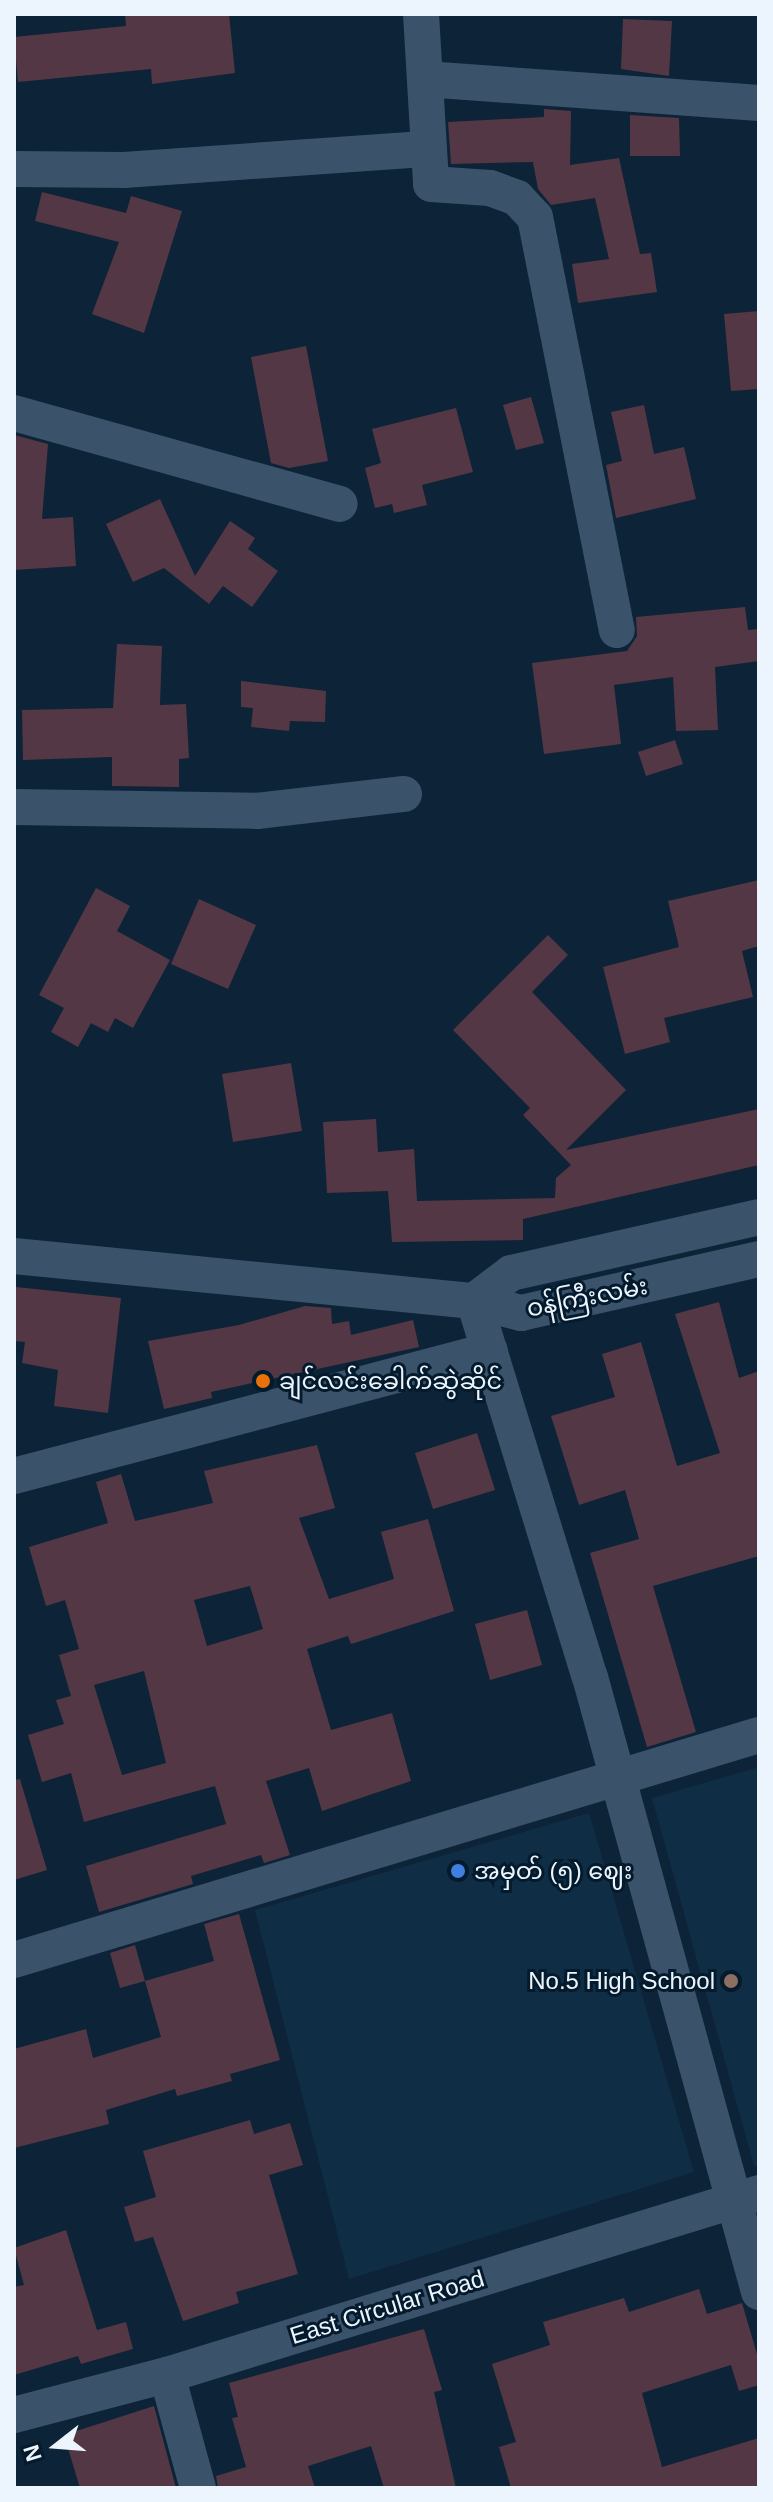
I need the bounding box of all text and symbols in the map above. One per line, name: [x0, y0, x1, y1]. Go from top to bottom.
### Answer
street label: ဝန်ကြီးလမ်း: [524, 1271, 650, 1323]
place label: ချင်လင်းခေါက်ဆွဲဆိုင်: [279, 1367, 502, 1395]
marker: ချင်လင်းခေါက်ဆွဲဆိုင်: [254, 1372, 272, 1390]
place label: အမှတ် (၅) ဈေး: [474, 1857, 632, 1885]
marker: အမှတ် (၅) ဈေး: [449, 1862, 467, 1880]
place label: No.5 High School: [528, 1967, 715, 1995]
marker: No.5 High School: [722, 1972, 740, 1990]
street label: East Circular Road: [286, 2264, 488, 2350]
north arrow: [16, 2406, 96, 2486]
text: N: [18, 2442, 47, 2464]

